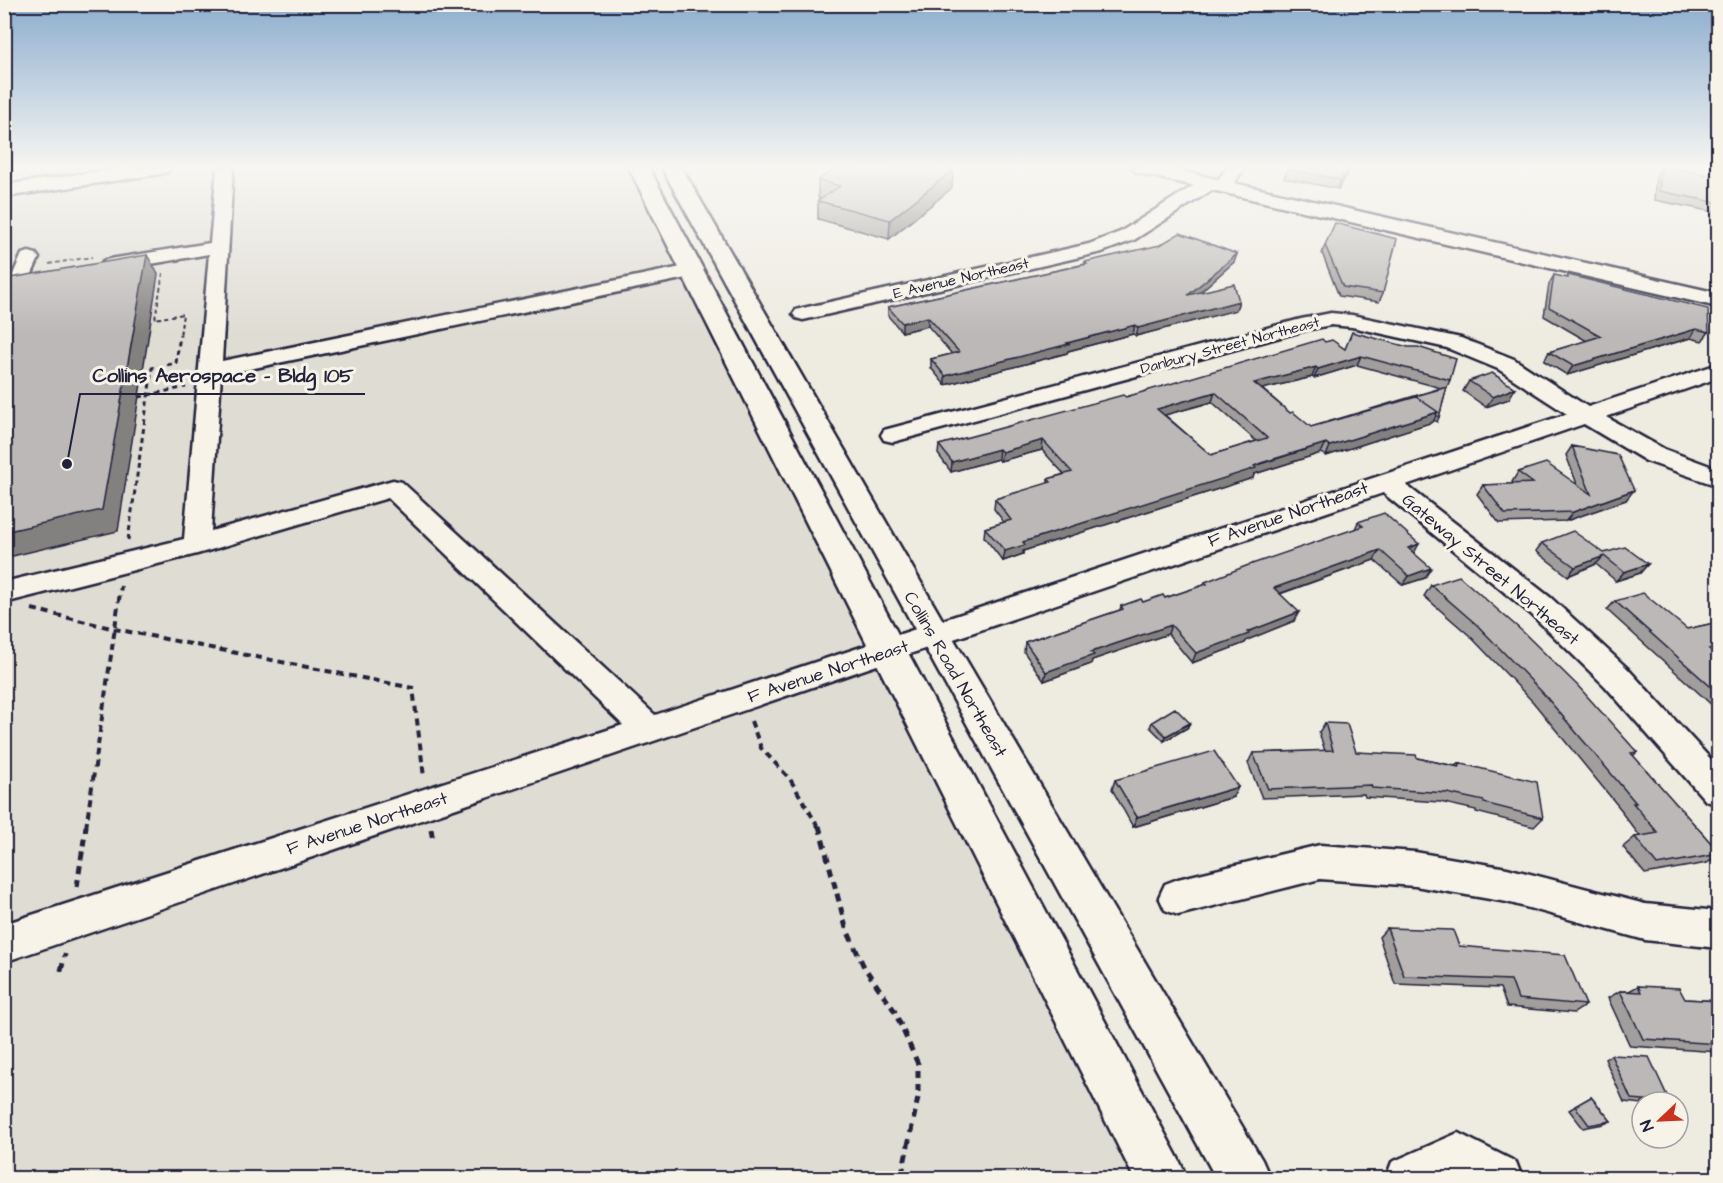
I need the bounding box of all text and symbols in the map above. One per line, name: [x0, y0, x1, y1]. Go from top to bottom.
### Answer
street label: E Avenue Northeast: [891, 253, 1031, 304]
street label: Danbury Street Northeast: [1138, 311, 1322, 380]
callout: Collins Aerospace - Bldg 105: [80, 356, 365, 394]
text: Collins Aerospace - Bldg 105: [92, 362, 354, 391]
street label: F Avenue Northeast: [1205, 475, 1372, 554]
street label: Gateway Street Northeast: [1396, 488, 1585, 652]
street label: Collins Road Northeast: [898, 587, 1014, 762]
street label: F Avenue Northeast: [744, 633, 913, 709]
street label: F Avenue Northeast: [283, 785, 452, 861]
north arrow: [1630, 1090, 1690, 1150]
text: N: [1635, 1117, 1659, 1134]

